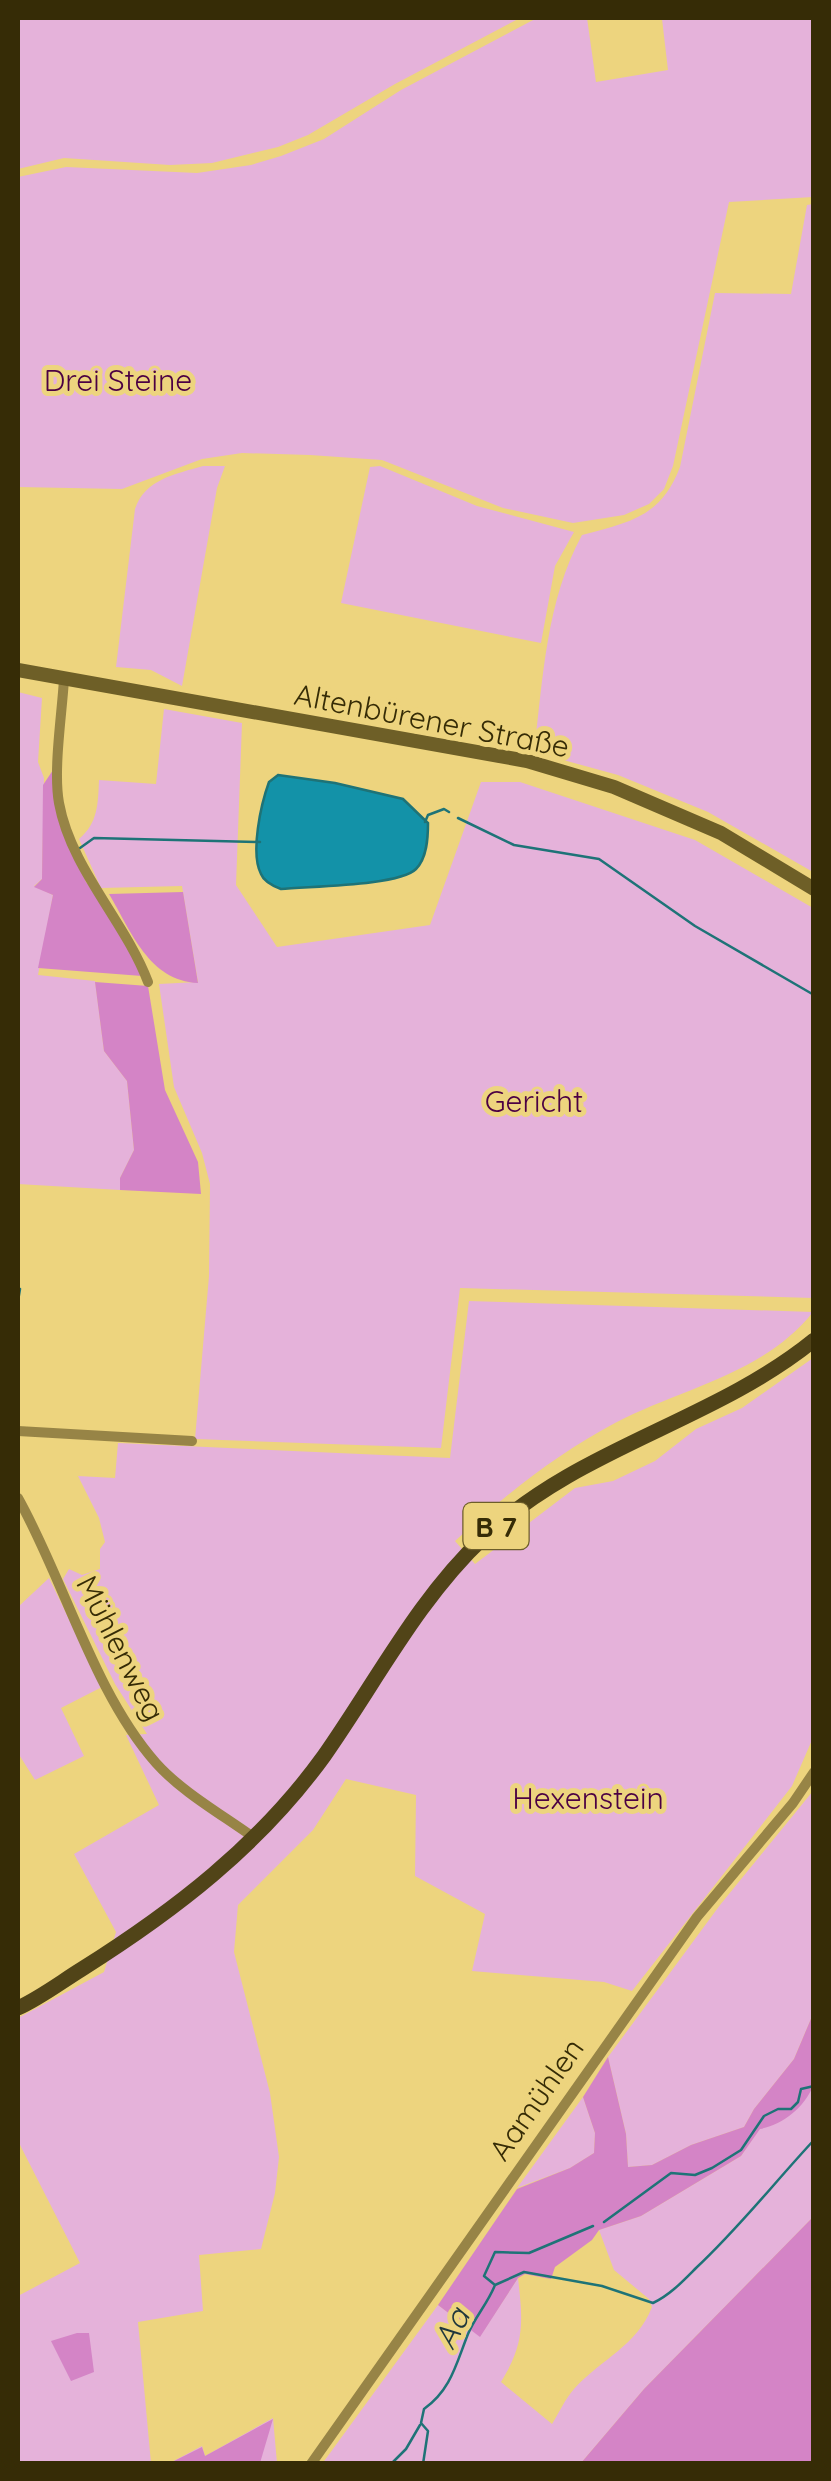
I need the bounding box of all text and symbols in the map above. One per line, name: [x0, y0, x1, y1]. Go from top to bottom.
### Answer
park label: Drei Steine: [44, 361, 192, 399]
street label: Altenbürener Straße: [291, 675, 573, 765]
park label: Gericht: [485, 1082, 583, 1120]
road number: B 7: [464, 1503, 528, 1549]
street label: Mühlenweg: [68, 1569, 174, 1727]
park label: Hexenstein: [512, 1779, 664, 1817]
street label: Aamühlen: [480, 2031, 592, 2167]
water label: Aa: [424, 2299, 479, 2355]

